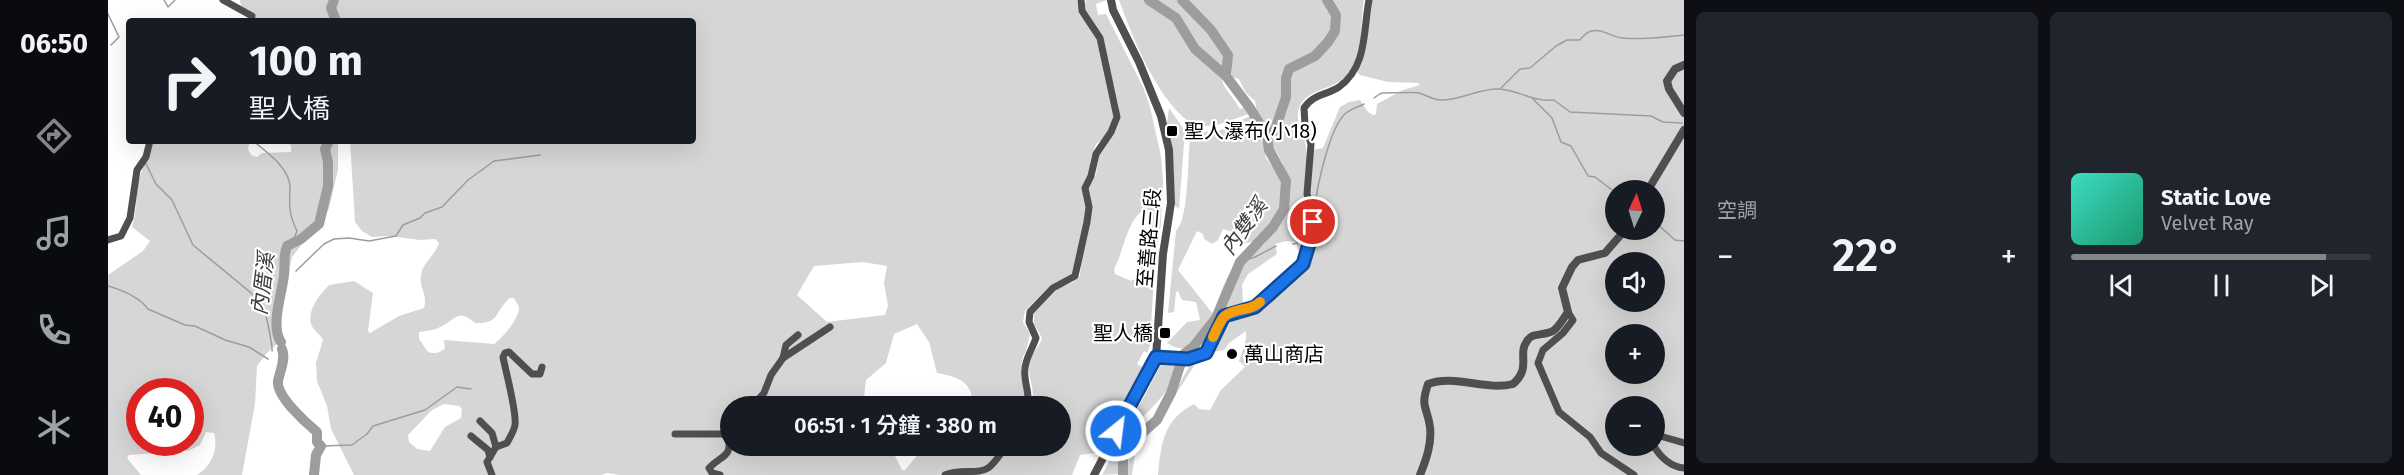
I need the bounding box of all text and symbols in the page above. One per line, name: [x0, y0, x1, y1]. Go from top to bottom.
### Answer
text: 06:50: [20, 28, 88, 60]
text: 100 m: [249, 36, 363, 86]
icon: right: [150, 42, 228, 120]
text: 聖人橋: [249, 93, 330, 125]
icon: directions: [33, 115, 75, 157]
place label: 聖人瀑布(小18): [1184, 119, 1317, 143]
marker: 聖人瀑布(小18): [1165, 124, 1179, 138]
north arrow: [1605, 180, 1665, 240]
map controls: [1605, 180, 1665, 456]
text: Static Love: [2161, 184, 2271, 211]
street label: 至善路三段: [1133, 187, 1165, 289]
water label: 內雙溪: [1215, 191, 1275, 260]
pin: [1287, 196, 1338, 247]
text: 空調: [1717, 198, 1757, 222]
icon: arrive: [1296, 205, 1329, 238]
text: Velvet Ray: [2161, 211, 2254, 235]
icon: music: [33, 212, 75, 254]
text: 22°: [1832, 229, 1902, 283]
text: −: [1717, 237, 1734, 277]
text: +: [2001, 237, 2017, 277]
water label: 內厝溪: [246, 248, 280, 317]
button: sound: [1605, 252, 1665, 312]
icon: previous: [2105, 269, 2138, 302]
icon: pause: [2205, 269, 2238, 302]
icon: next: [2305, 269, 2338, 302]
icon: phone: [33, 309, 75, 351]
place label: 聖人橋: [1093, 321, 1153, 345]
button: +: [1605, 324, 1665, 384]
marker: 聖人橋: [1158, 326, 1172, 340]
place label: 萬山商店: [1244, 342, 1324, 366]
marker: 萬山商店: [1225, 347, 1239, 361]
speed limit sign: 40: [126, 378, 204, 456]
button: −: [1605, 396, 1665, 456]
position arrow: [1084, 399, 1148, 463]
icon: climate: [33, 406, 75, 448]
text: 06:51 · 1 分鐘 · 380 m: [794, 412, 997, 439]

